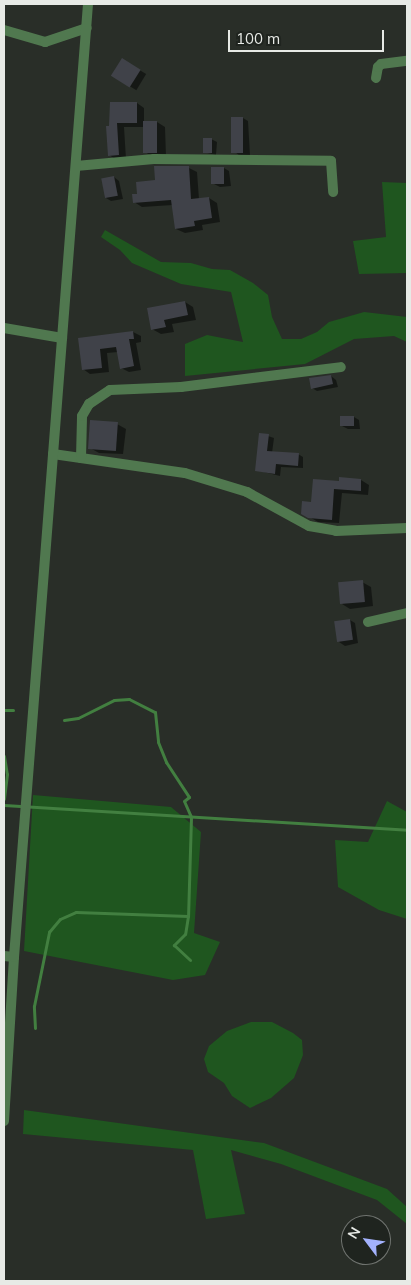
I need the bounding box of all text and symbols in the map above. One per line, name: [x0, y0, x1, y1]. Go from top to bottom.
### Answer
scale bar: [231, 20, 387, 52]
text: 100 m: [236, 29, 280, 48]
north arrow: [341, 1215, 391, 1265]
text: N: [344, 1224, 364, 1242]

